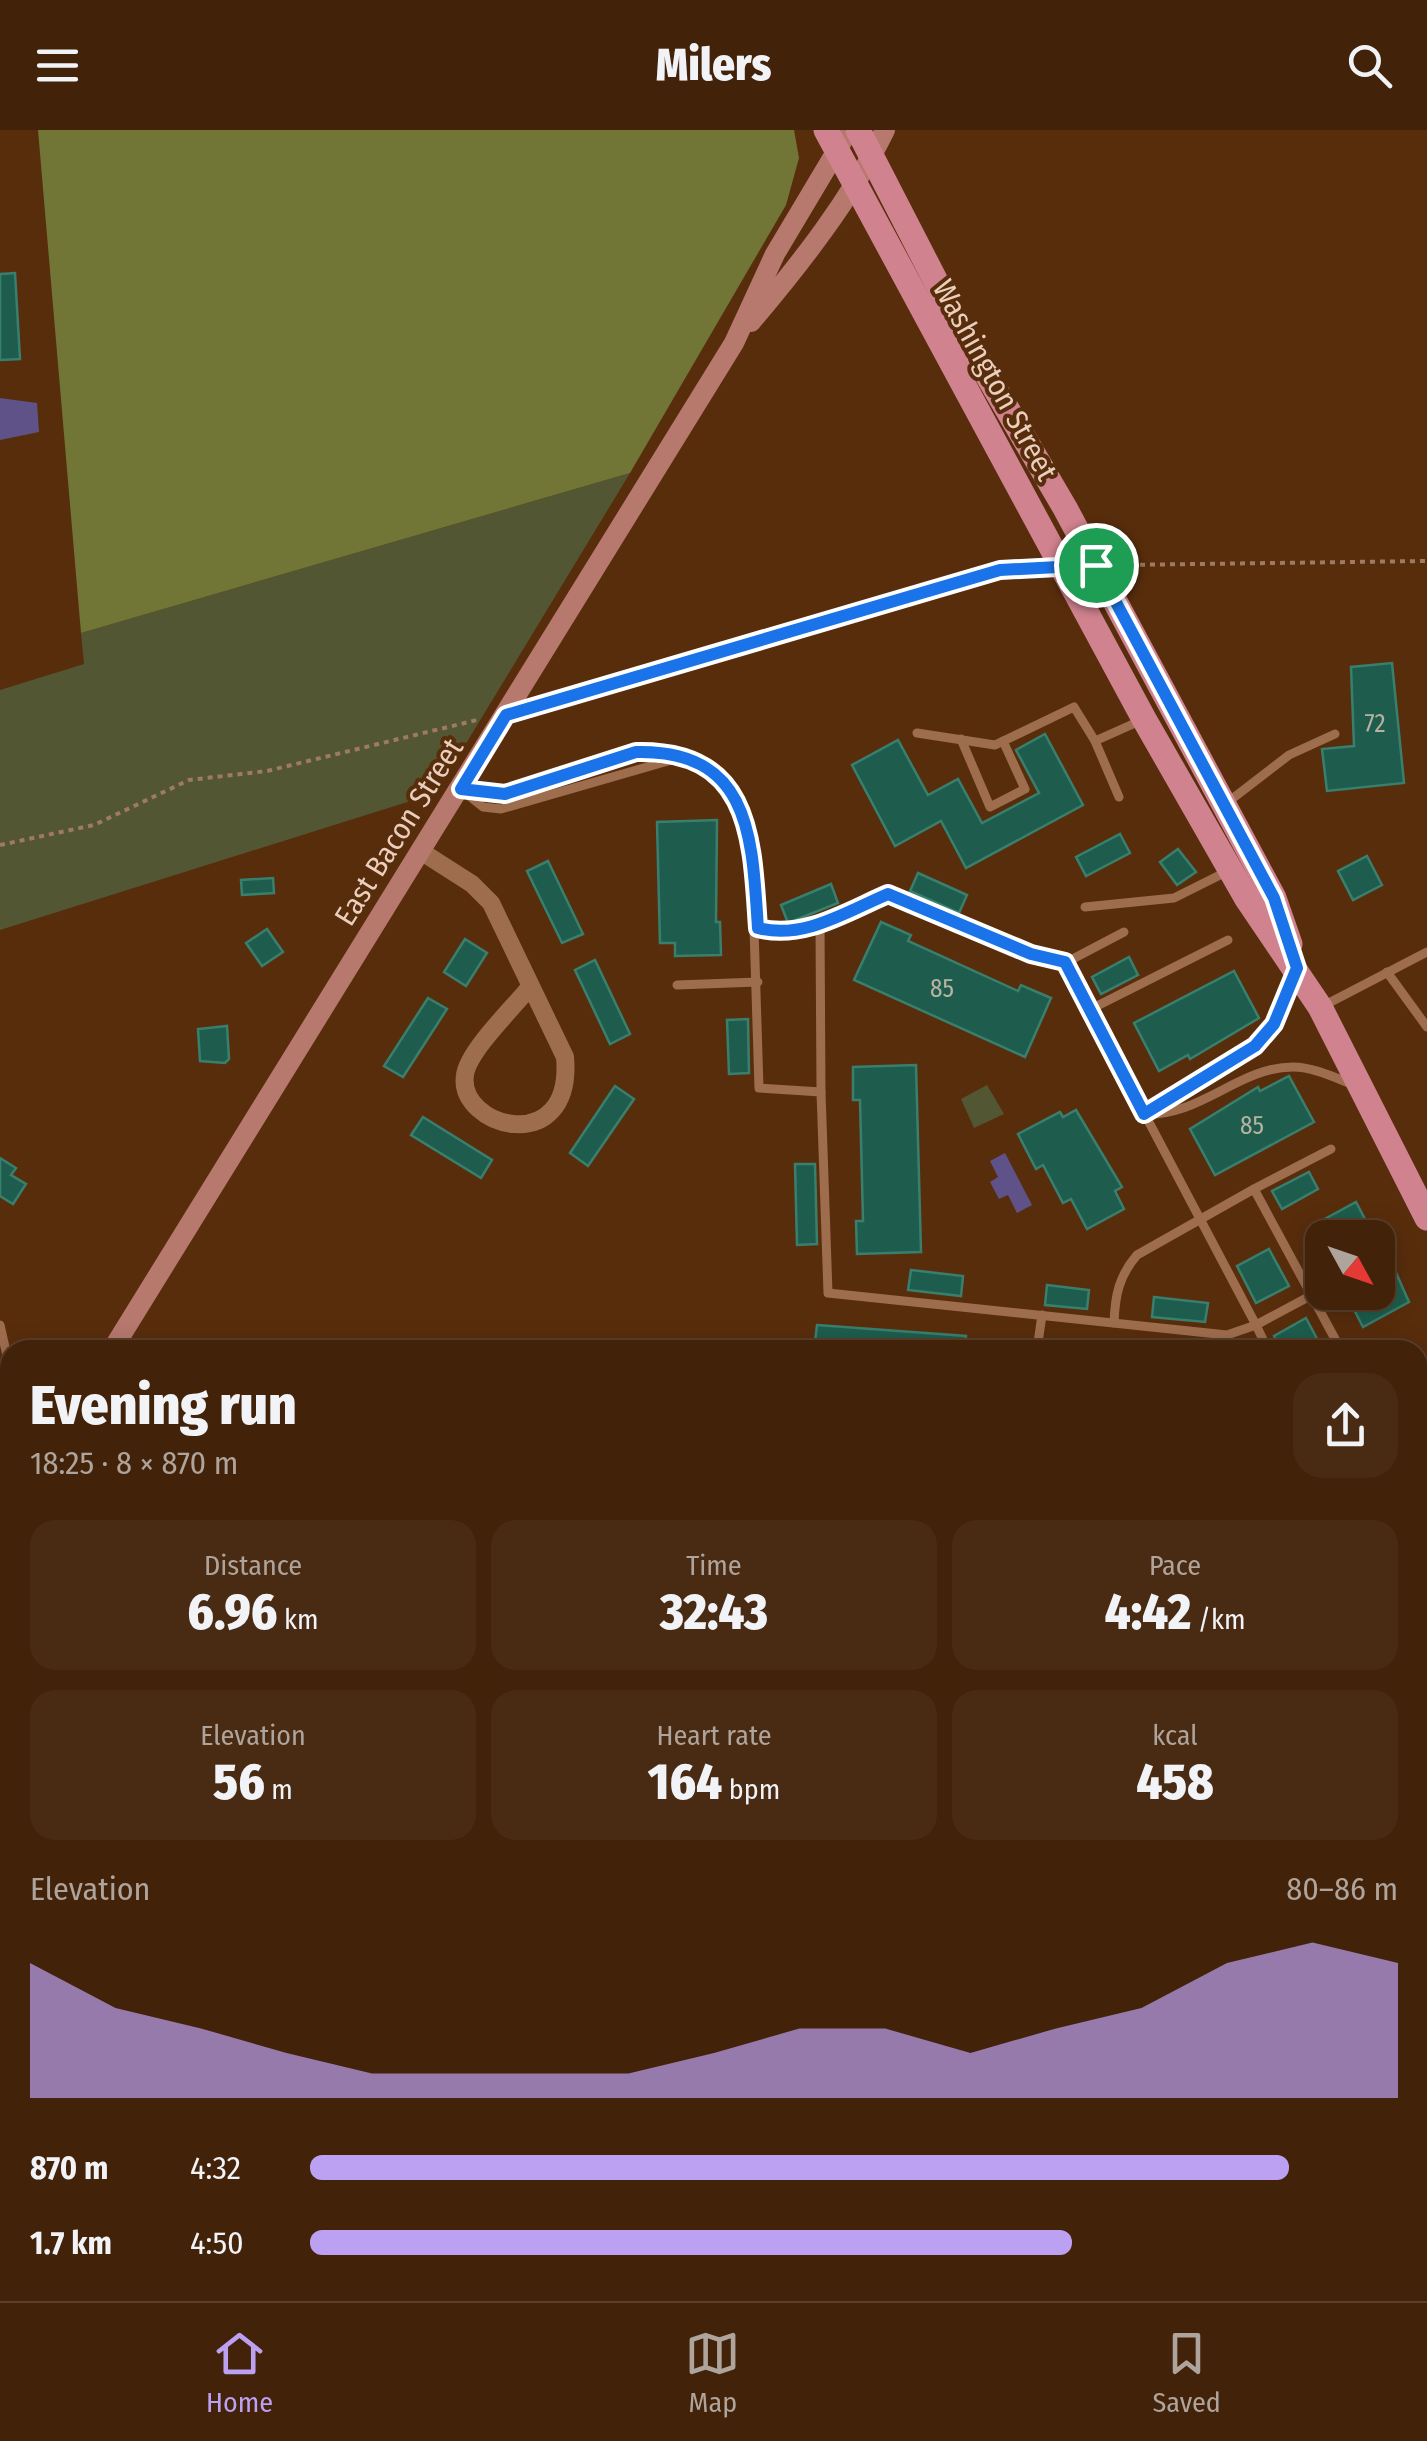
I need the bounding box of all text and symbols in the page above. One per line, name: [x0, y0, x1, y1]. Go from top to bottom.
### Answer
icon: menu: [30, 38, 85, 93]
text: Milers: [656, 38, 771, 92]
icon: search: [1342, 38, 1397, 93]
street label: Washington Street: [925, 273, 1065, 487]
pin: [1054, 523, 1139, 608]
icon: arrive: [1069, 538, 1124, 593]
house number: 72: [1365, 709, 1385, 739]
street label: East Bacon Street: [327, 732, 471, 932]
house number: 85: [930, 974, 954, 1004]
house number: 85: [1240, 1111, 1264, 1141]
north arrow: [1305, 1220, 1395, 1310]
map controls: [1305, 1220, 1395, 1310]
text: Evening run: [30, 1373, 297, 1439]
button: share: [1293, 1373, 1398, 1478]
text: 18:25 · 8 × 870 m: [30, 1444, 238, 1482]
text: Distance: [204, 1549, 302, 1582]
text: Time: [686, 1549, 742, 1582]
text: Pace: [1149, 1549, 1201, 1582]
text: 6.96: [187, 1582, 277, 1642]
text: 32:43: [660, 1582, 768, 1642]
text: 4:42: [1105, 1582, 1191, 1642]
text: km: [277, 1603, 319, 1636]
text: /km: [1191, 1603, 1245, 1636]
text: Elevation: [200, 1719, 306, 1752]
text: Heart rate: [657, 1719, 771, 1752]
text: kcal: [1152, 1719, 1198, 1752]
text: 56: [213, 1752, 265, 1812]
text: 164: [648, 1752, 722, 1812]
text: 458: [1136, 1752, 1214, 1812]
text: m: [265, 1773, 293, 1806]
text: bpm: [722, 1773, 780, 1806]
text: Elevation: [30, 1870, 150, 1908]
text: 80–86 m: [1286, 1870, 1398, 1908]
text: 870 m: [30, 2149, 108, 2187]
text: 4:32: [190, 2149, 241, 2187]
text: 1.7 km: [30, 2224, 112, 2262]
text: 4:50: [190, 2224, 244, 2262]
tab: Home: [206, 2326, 273, 2419]
tab: Map: [685, 2326, 740, 2419]
tab: Saved: [1152, 2326, 1221, 2419]

